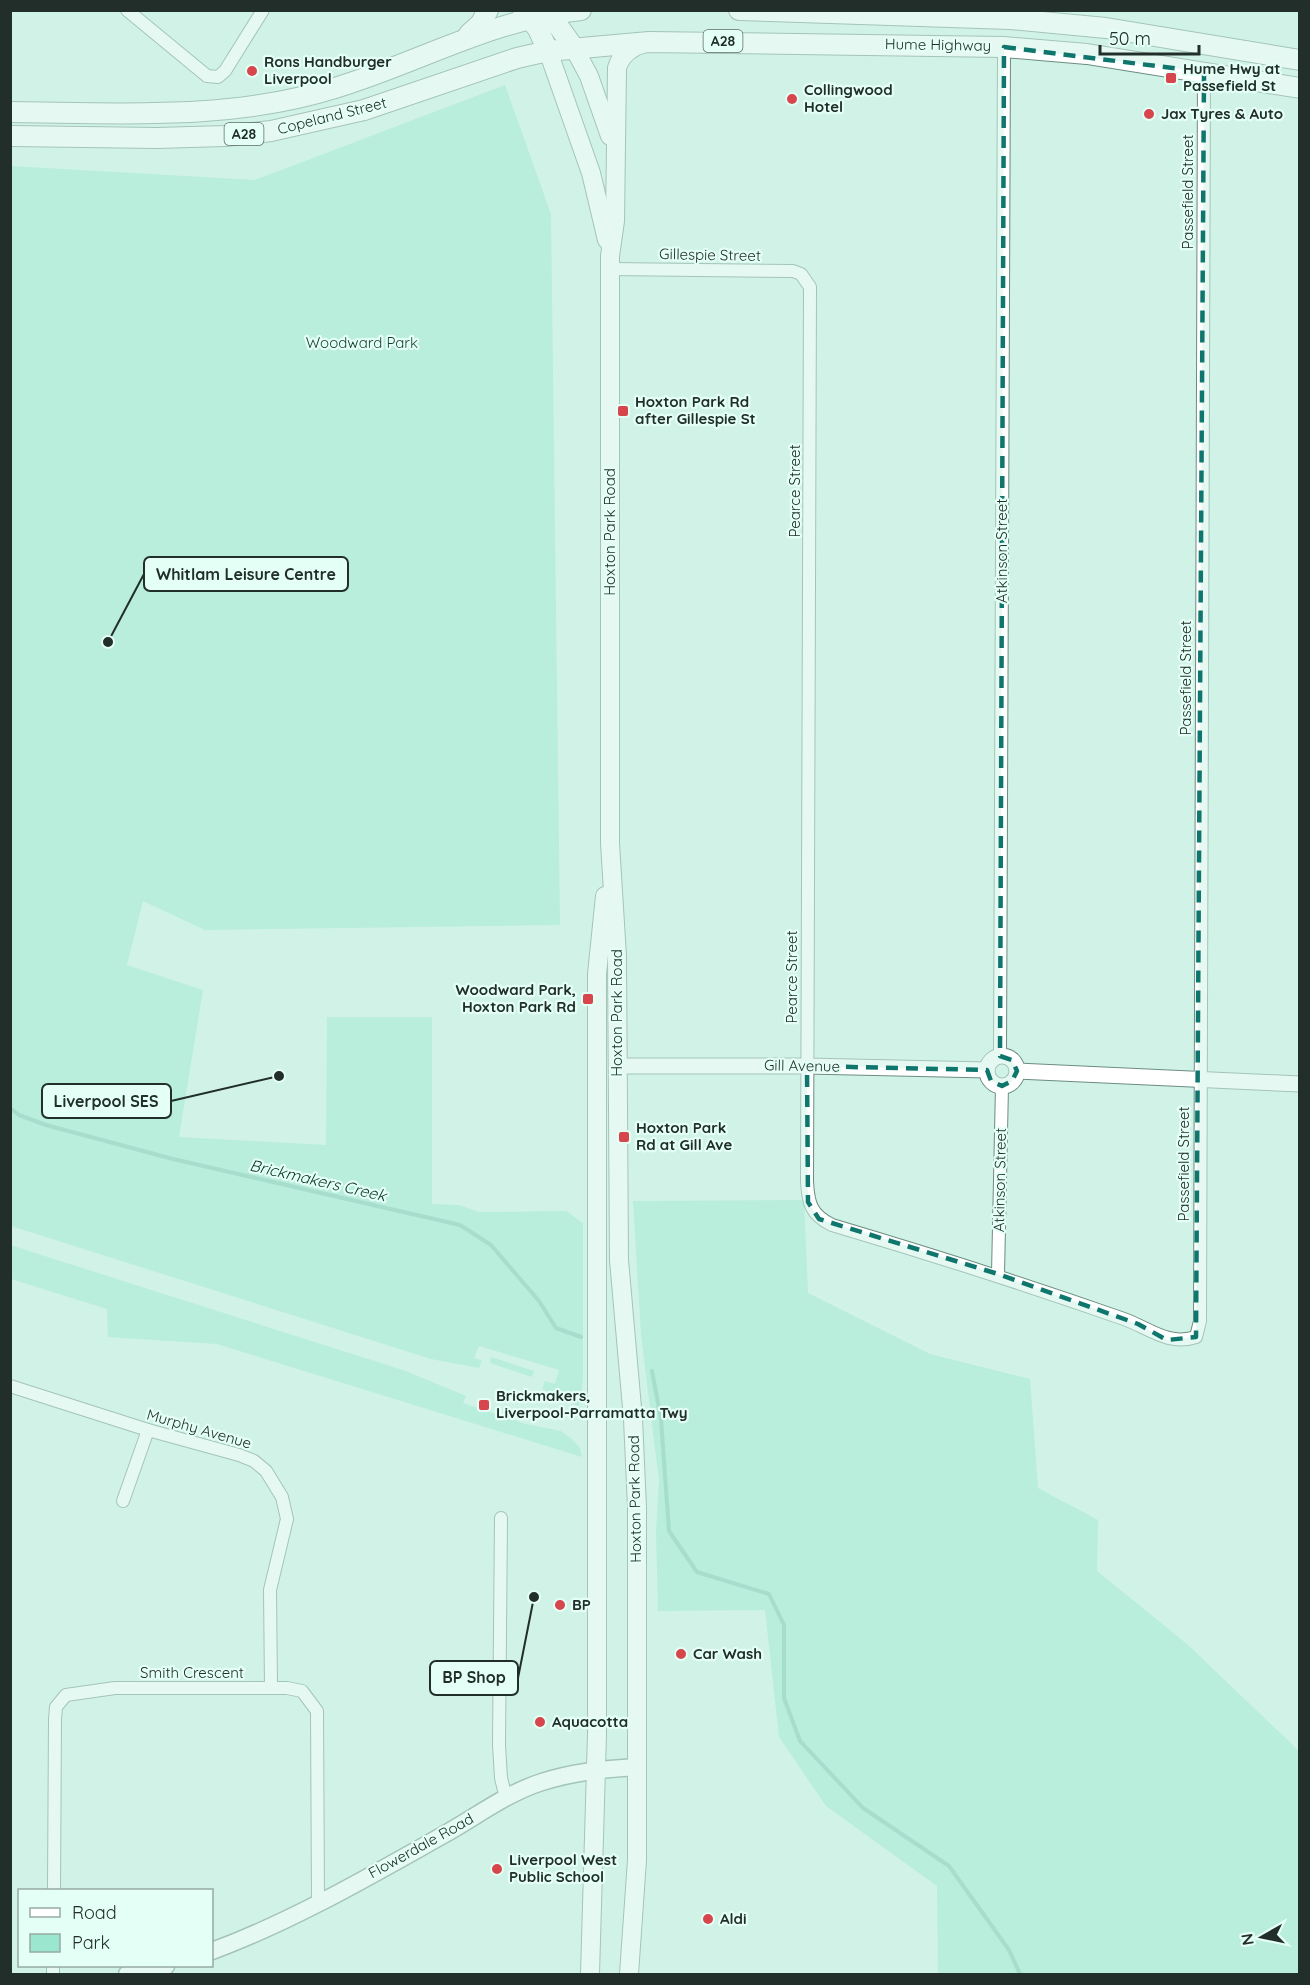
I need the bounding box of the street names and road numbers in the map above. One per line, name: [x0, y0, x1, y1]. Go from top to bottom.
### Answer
road number: A28: [704, 30, 742, 52]
street label: Hume Highway: [885, 34, 991, 55]
street label: Copeland Street: [275, 93, 388, 138]
road number: A28: [224, 123, 264, 145]
street label: Passefield Street: [1178, 134, 1197, 250]
street label: Gillespie Street: [659, 244, 761, 265]
street label: Pearce Street: [785, 444, 804, 538]
street label: Hoxton Park Road: [600, 468, 619, 596]
street label: Atkinson Street: [992, 499, 1011, 603]
street label: Passefield Street: [1176, 620, 1195, 736]
street label: Pearce Street: [782, 930, 801, 1024]
street label: Hoxton Park Road: [607, 949, 626, 1077]
street label: Gill Avenue: [764, 1055, 840, 1076]
street label: Passefield Street: [1174, 1106, 1193, 1222]
street label: Atkinson Street: [989, 1128, 1010, 1232]
street label: Murphy Avenue: [145, 1404, 254, 1453]
street label: Hoxton Park Road: [624, 1435, 645, 1563]
street label: Smith Crescent: [140, 1663, 244, 1682]
street label: Flowerdale Road: [365, 1809, 477, 1882]

